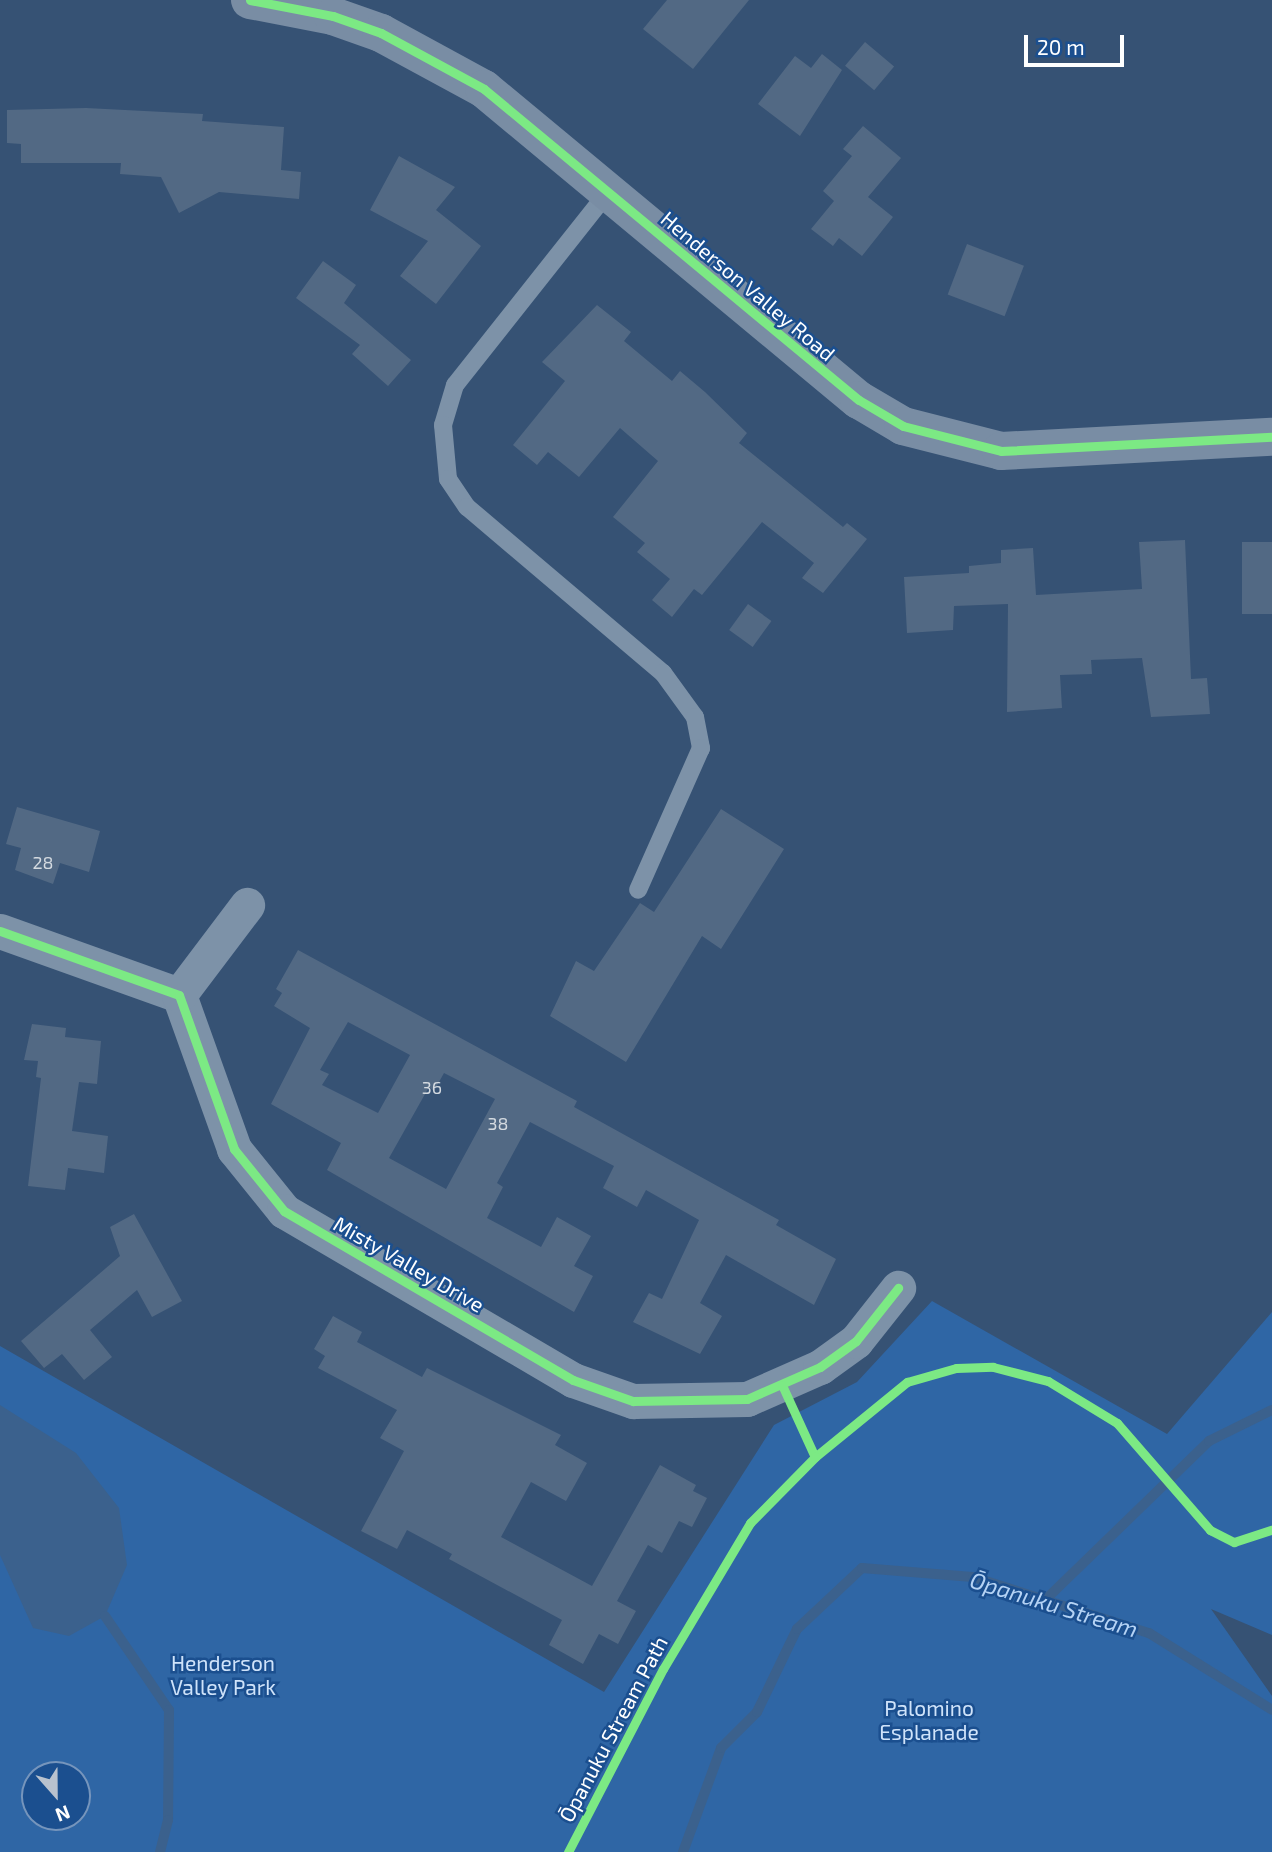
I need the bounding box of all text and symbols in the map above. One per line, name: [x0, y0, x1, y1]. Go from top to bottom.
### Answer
scale bar: [1027, 21, 1127, 65]
text: 20 m: [1037, 34, 1085, 59]
street label: Henderson Valley Road: [656, 206, 840, 366]
house number: 28: [32, 851, 54, 873]
house number: 36: [422, 1076, 442, 1098]
house number: 38: [488, 1112, 508, 1134]
street label: Misty Valley Drive: [329, 1210, 489, 1318]
water label: Ōpanuku Stream: [967, 1565, 1141, 1643]
street label: Ōpanuku Stream Path: [553, 1632, 673, 1826]
park label: Henderson Valley Park: [170, 1650, 276, 1700]
park label: Palomino Esplanade: [879, 1695, 979, 1745]
north arrow: [21, 1761, 91, 1831]
text: N: [52, 1801, 74, 1827]

